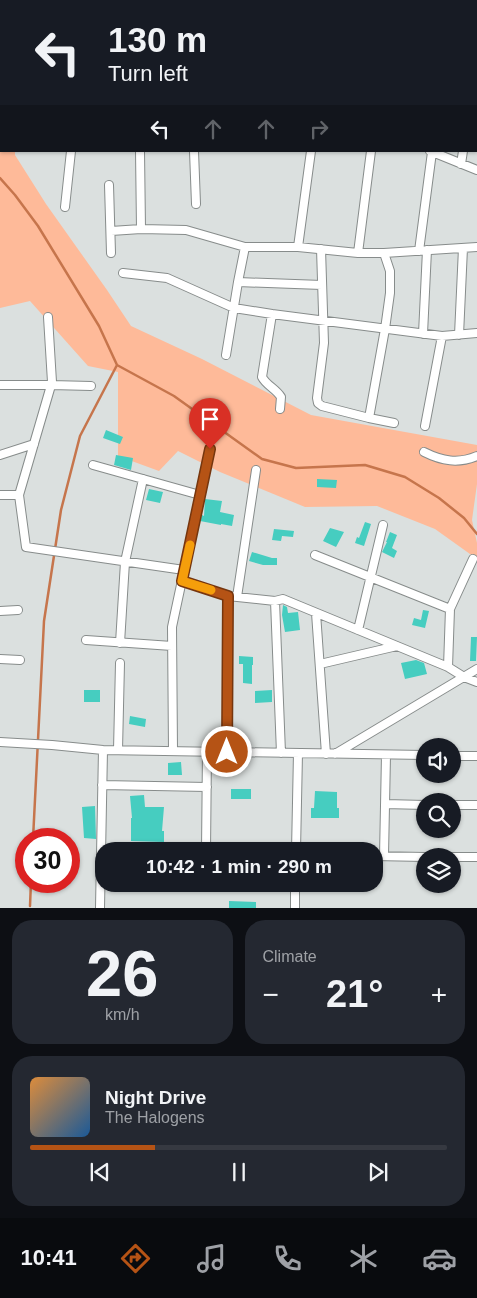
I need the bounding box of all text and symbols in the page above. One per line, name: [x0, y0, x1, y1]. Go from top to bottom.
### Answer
icon: left: [25, 20, 90, 85]
text: 130 m: [108, 20, 207, 59]
text: Turn left: [108, 61, 188, 86]
icon: left: [146, 115, 174, 143]
icon: ahead: [199, 115, 227, 143]
icon: ahead: [252, 115, 280, 143]
icon: right: [305, 115, 333, 143]
pin: [189, 398, 231, 449]
icon: arrive: [196, 405, 224, 433]
position arrow: [200, 725, 252, 777]
map controls: [416, 738, 461, 893]
button: sound: [416, 738, 461, 783]
button: search: [416, 793, 461, 838]
speed limit sign: 30: [15, 828, 80, 893]
button: layers: [416, 848, 461, 893]
text: 10:42 · 1 min · 290 m: [146, 856, 332, 877]
text: 26: [86, 937, 158, 1010]
text: Climate: [263, 948, 317, 965]
text: 21°: [326, 973, 383, 1015]
text: −: [263, 979, 279, 1010]
text: +: [431, 979, 447, 1010]
text: km/h: [105, 1006, 140, 1023]
text: Night Drive: [105, 1087, 206, 1108]
text: The Halogens: [105, 1109, 205, 1126]
icon: previous: [86, 1158, 114, 1186]
icon: pause: [225, 1158, 253, 1186]
icon: next: [364, 1158, 392, 1186]
icon: directions: [118, 1241, 153, 1276]
icon: music: [194, 1241, 229, 1276]
icon: phone: [270, 1241, 305, 1276]
icon: climate: [346, 1241, 381, 1276]
icon: car: [422, 1241, 457, 1276]
text: 10:41: [20, 1245, 77, 1270]

